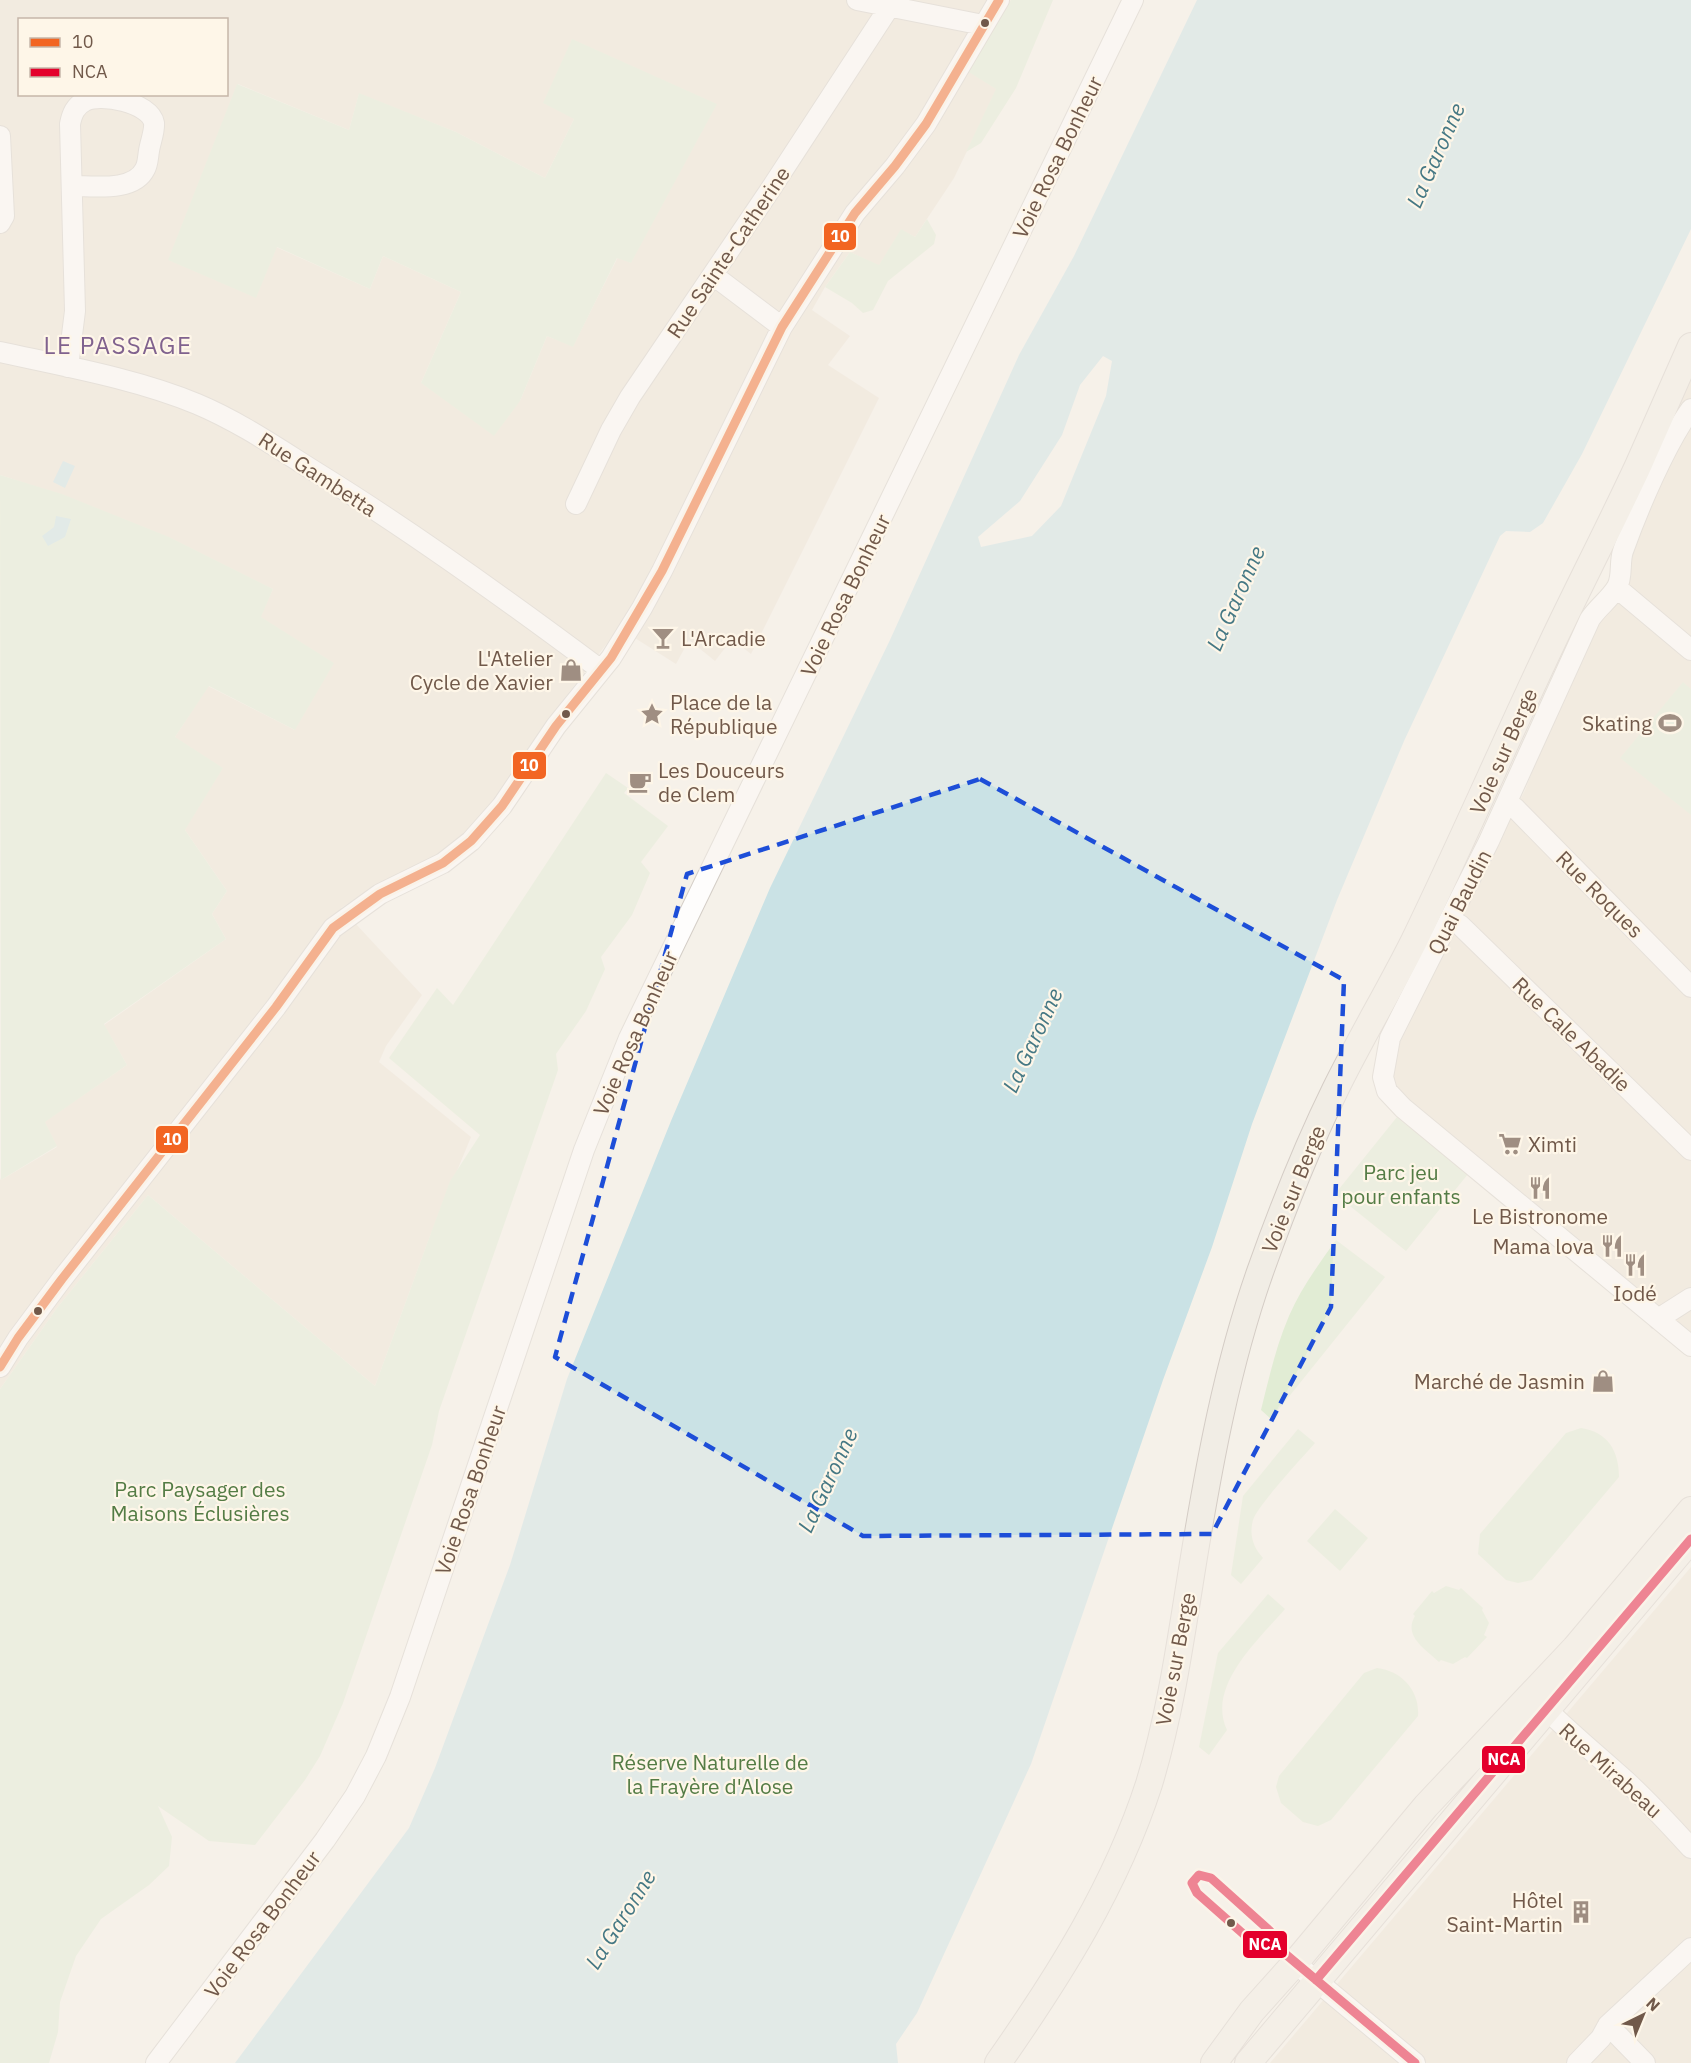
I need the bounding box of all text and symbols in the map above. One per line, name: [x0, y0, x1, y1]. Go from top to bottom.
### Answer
unlabelled marker: [979, 17, 991, 29]
legend: [18, 18, 228, 96]
text: 10: [72, 30, 94, 53]
text: NCA: [72, 60, 108, 83]
street label: Voie Rosa Bonheur: [1006, 71, 1109, 243]
water label: La Garonne: [1399, 98, 1471, 212]
street label: Rue Sainte-Catherine: [660, 161, 796, 343]
line badge: 10: [823, 222, 857, 251]
text: 10: [830, 226, 850, 246]
district label: LE PASSAGE: [44, 329, 192, 361]
street label: Rue Gambetta: [254, 425, 382, 523]
street label: Voie Rosa Bonheur: [794, 509, 897, 681]
water label: La Garonne: [1199, 541, 1271, 655]
place label: L'Arcadie: [681, 624, 766, 652]
bar icon: L'Arcadie: [650, 625, 676, 651]
place label: L'Atelier Cycle de Xavier: [410, 644, 553, 696]
shop icon: L'Atelier Cycle de Xavier: [558, 657, 584, 683]
street label: Voie sur Berge: [1463, 683, 1543, 819]
place label: Place de la République: [670, 688, 778, 740]
place icon: Place de la République: [639, 701, 665, 727]
unlabelled marker: [560, 708, 572, 720]
place label: Skating: [1582, 709, 1652, 737]
sports icon: Skating: [1657, 710, 1683, 736]
line badge: 10: [512, 751, 547, 780]
text: 10: [519, 755, 539, 775]
place label: Les Douceurs de Clem: [658, 756, 785, 808]
cafe icon: Les Douceurs de Clem: [627, 769, 653, 795]
street label: Rue Roques: [1550, 844, 1650, 944]
street label: Quai Baudin: [1421, 845, 1497, 959]
street label: Voie Rosa Bonheur: [586, 946, 684, 1120]
street label: Rue Cale Abadie: [1507, 970, 1637, 1098]
water label: La Garonne: [995, 983, 1069, 1097]
street label: Voie sur Berge: [1255, 1121, 1331, 1257]
line badge: 10: [155, 1125, 189, 1154]
text: 10: [162, 1129, 182, 1149]
place label: Ximti: [1528, 1130, 1577, 1158]
supermarket icon: Ximti: [1497, 1131, 1523, 1157]
park label: Parc jeu pour enfants: [1341, 1158, 1461, 1210]
restaurant icon: Le Bistronome: [1527, 1175, 1553, 1201]
place label: Le Bistronome: [1472, 1202, 1608, 1230]
place label: Mama lova: [1493, 1232, 1594, 1260]
restaurant icon: Mama lova: [1599, 1233, 1625, 1259]
restaurant icon: Iodé: [1622, 1252, 1648, 1278]
place label: Iodé: [1613, 1279, 1657, 1307]
unlabelled marker: [32, 1305, 44, 1317]
place label: Marché de Jasmin: [1414, 1367, 1585, 1395]
shop icon: Marché de Jasmin: [1590, 1368, 1616, 1394]
street label: Voie Rosa Bonheur: [428, 1401, 512, 1578]
water label: La Garonne: [790, 1423, 864, 1537]
park label: Parc Paysager des Maisons Éclusières: [110, 1475, 290, 1527]
street label: Voie sur Berge: [1148, 1590, 1202, 1728]
street label: Rue Mirabeau: [1553, 1716, 1669, 1824]
line badge: NCA: [1481, 1745, 1526, 1774]
park label: Réserve Naturelle de la Frayère d'Alose: [612, 1748, 808, 1800]
text: NCA: [1488, 1749, 1520, 1769]
street label: Voie Rosa Bonheur: [197, 1844, 327, 2003]
water label: La Garonne: [578, 1864, 662, 1974]
place label: Hôtel Saint-Martin: [1446, 1886, 1563, 1938]
building icon: Hôtel Saint-Martin: [1568, 1899, 1594, 1925]
unlabelled marker: [1225, 1917, 1237, 1929]
line badge: NCA: [1242, 1930, 1288, 1959]
text: NCA: [1249, 1934, 1281, 1954]
north arrow: [1613, 1985, 1673, 2045]
text: N: [1642, 1993, 1664, 2015]

